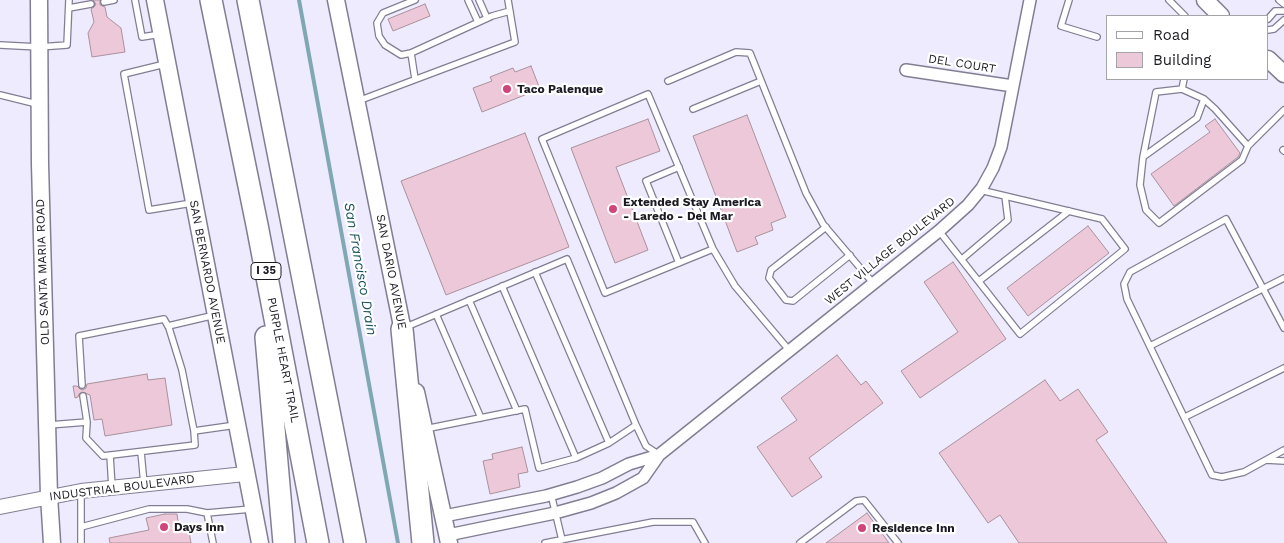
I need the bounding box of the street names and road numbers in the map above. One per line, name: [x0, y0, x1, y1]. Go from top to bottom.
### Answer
street label: DEL COURT: [927, 52, 997, 76]
street label: WEST VILLAGE BOULEVARD: [822, 194, 958, 308]
street label: OLD SANTA MARIA ROAD: [33, 199, 53, 345]
street label: SAN BERNARDO AVENUE: [186, 199, 228, 345]
street label: SAN DARIO AVENUE: [373, 213, 409, 331]
road number: I 35: [251, 262, 281, 280]
street label: PURPLE HEART TRAIL: [264, 296, 302, 424]
street label: INDUSTRIAL BOULEVARD: [48, 472, 196, 504]

